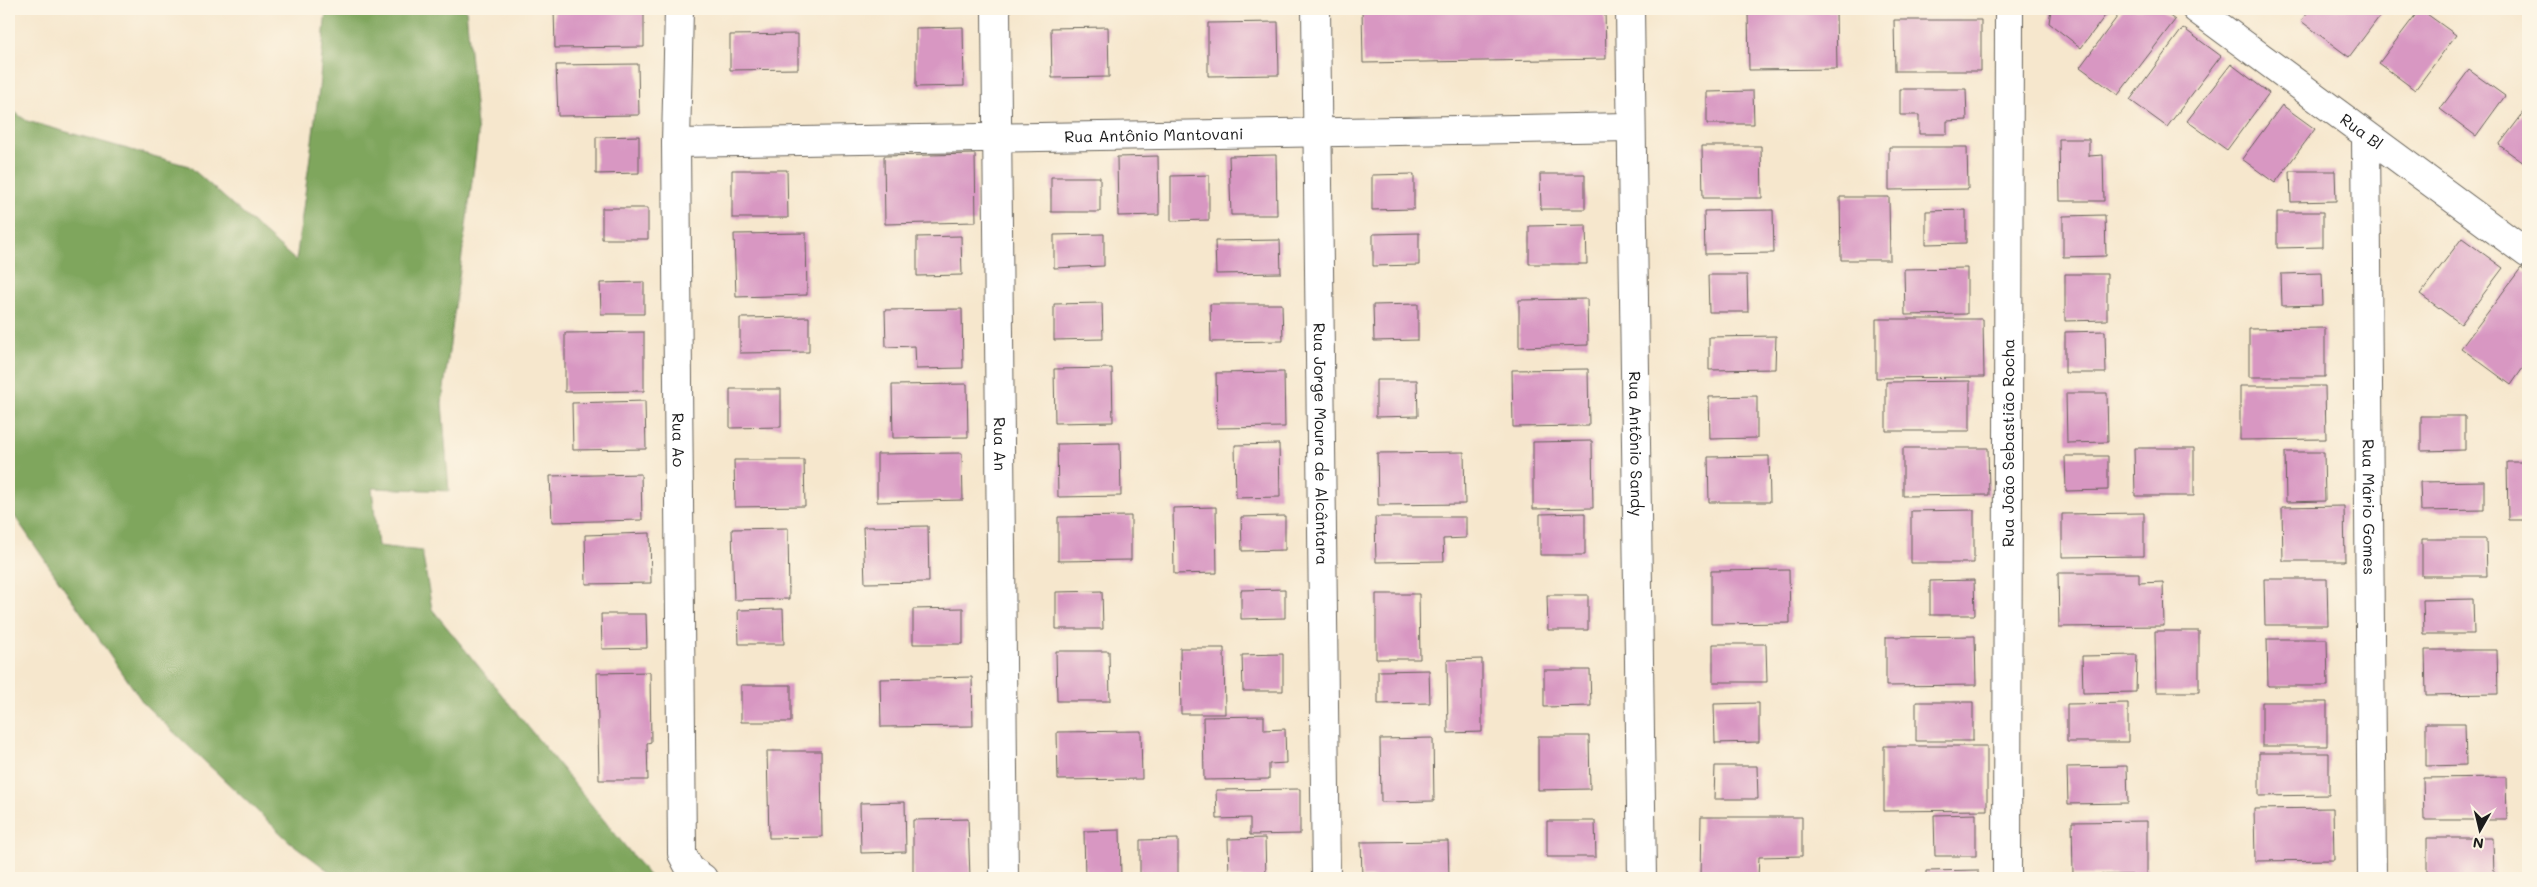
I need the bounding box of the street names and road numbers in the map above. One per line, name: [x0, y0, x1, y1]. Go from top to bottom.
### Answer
street label: Rua Bl: [2336, 108, 2388, 154]
street label: Rua Antônio Mantovani: [1064, 122, 1244, 146]
street label: Rua Jorge Moura de Alcântara: [1310, 323, 1333, 565]
street label: Rua João Sebastião Rocha: [1997, 339, 2018, 547]
street label: Rua Antônio Sandy: [1625, 371, 1648, 517]
street label: Rua Ao: [668, 413, 690, 467]
street label: Rua An: [990, 417, 1011, 471]
street label: Rua Mário Gomes: [2358, 439, 2381, 575]

